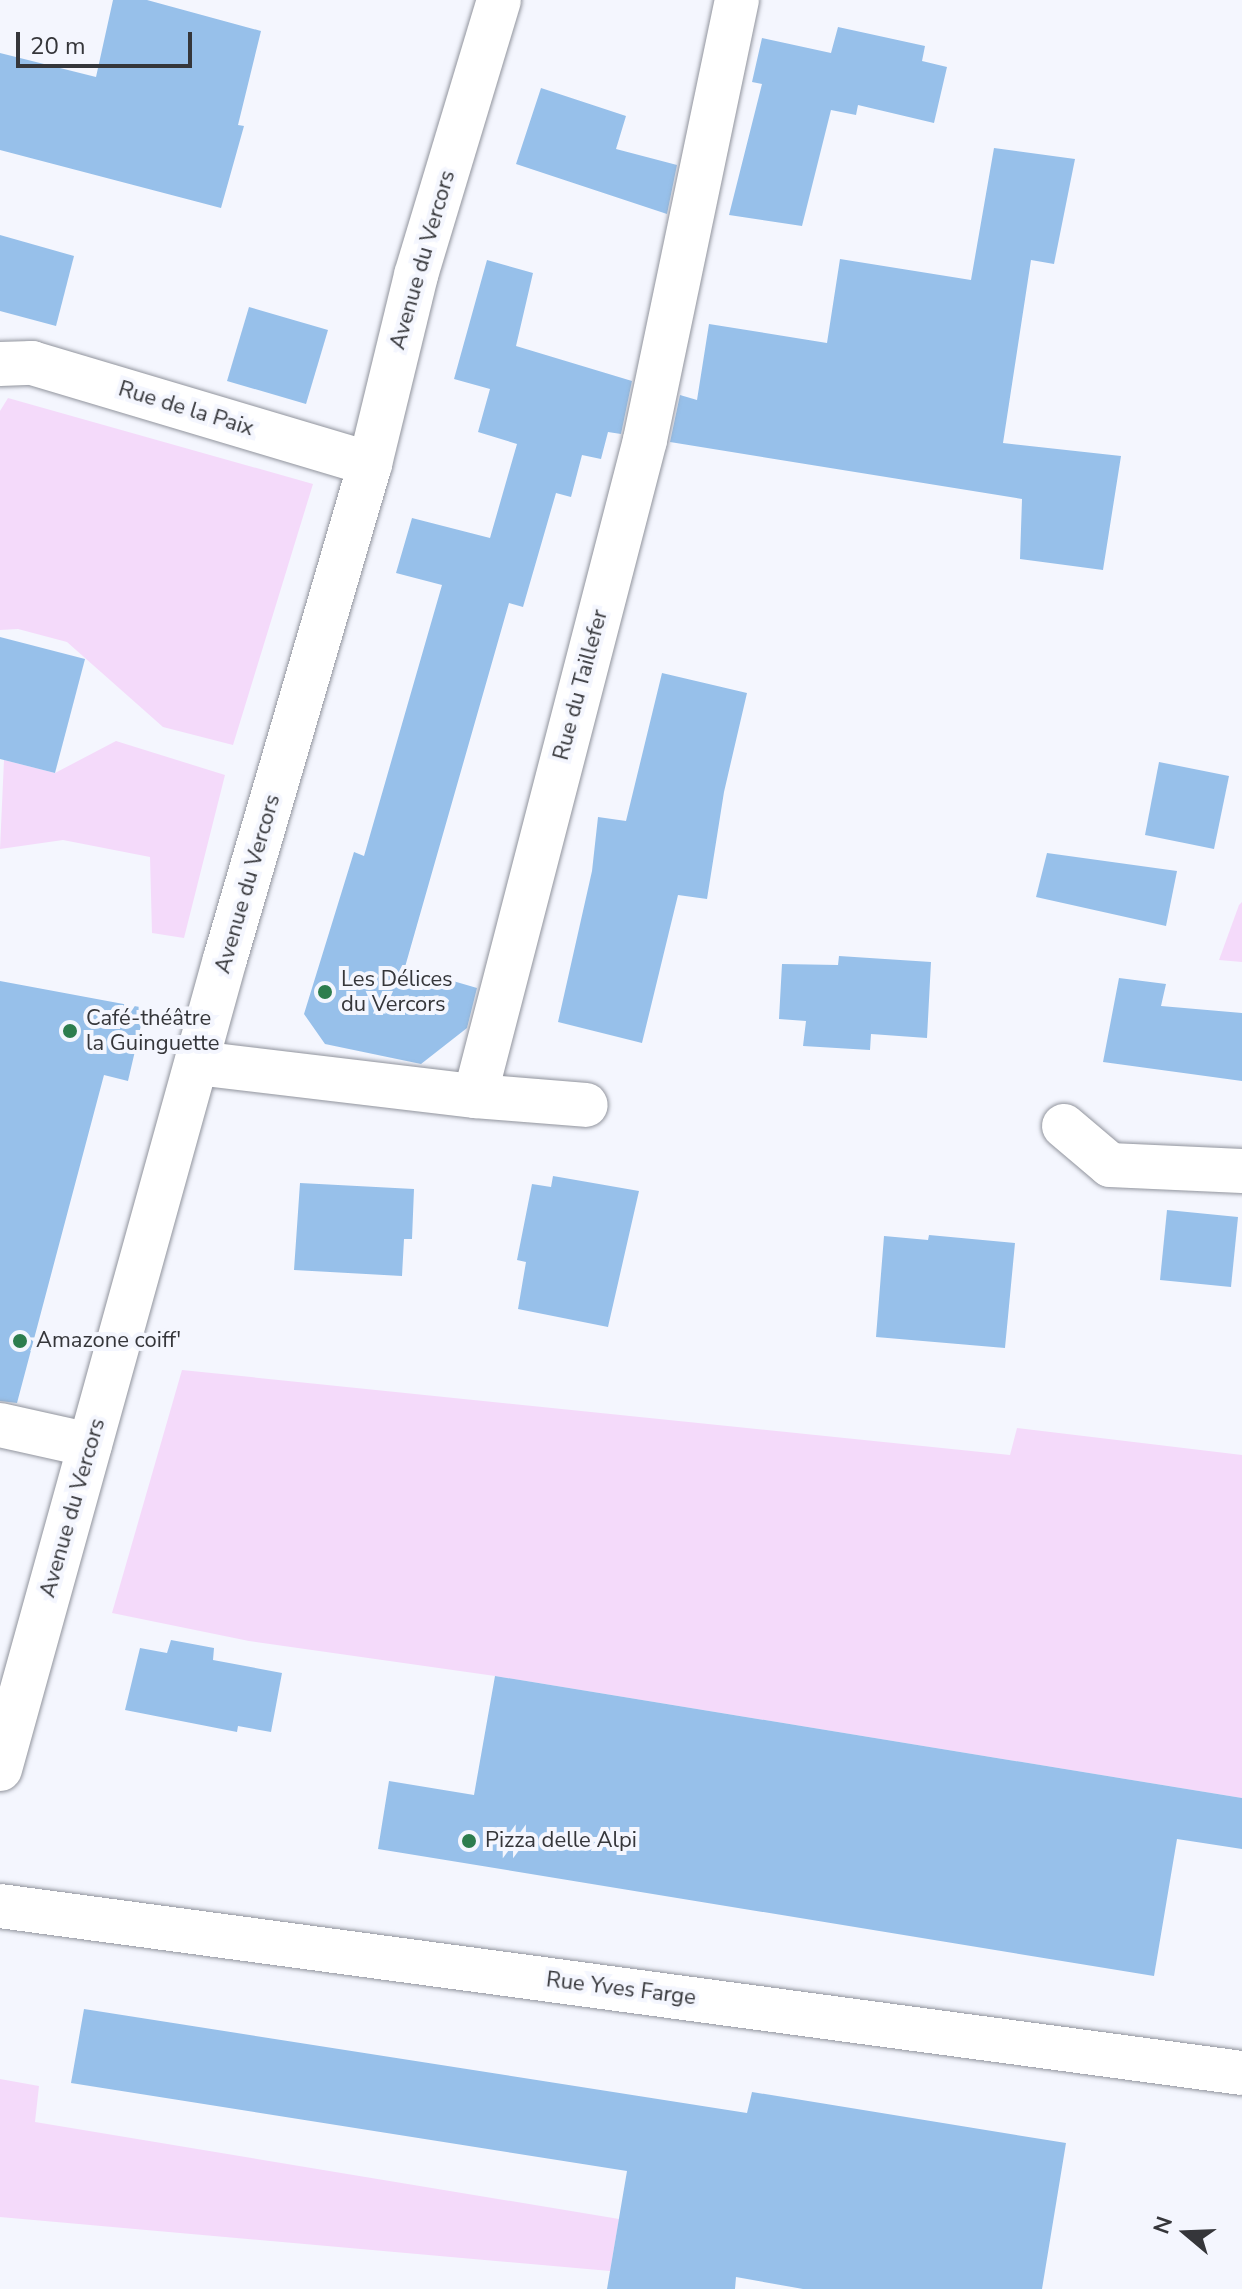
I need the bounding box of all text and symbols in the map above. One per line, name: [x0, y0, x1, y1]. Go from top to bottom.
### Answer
scale bar: [20, 16, 196, 66]
text: 20 m: [30, 30, 86, 62]
street label: Avenue du Vercors: [385, 167, 461, 353]
street label: Rue de la Paix: [115, 376, 257, 442]
street label: Rue du Taillefer: [548, 607, 614, 763]
street label: Avenue du Vercors: [210, 791, 286, 977]
place label: Les Délices du Vercors: [341, 966, 453, 1018]
marker: Les Délices du Vercors: [316, 983, 334, 1001]
place label: Café-théâtre la Guinguette: [86, 1005, 219, 1056]
marker: Café-théâtre la Guinguette: [61, 1022, 79, 1040]
place label: Amazone coiff': [36, 1328, 181, 1354]
marker: Amazone coiff': [11, 1332, 29, 1350]
street label: Avenue du Vercors: [35, 1415, 111, 1601]
place label: Pizza delle Alpi: [485, 1828, 637, 1854]
marker: Pizza delle Alpi: [460, 1832, 478, 1850]
street label: Rue Yves Farge: [545, 1967, 697, 2011]
north arrow: [1146, 2193, 1226, 2273]
text: N: [1146, 2213, 1180, 2238]

